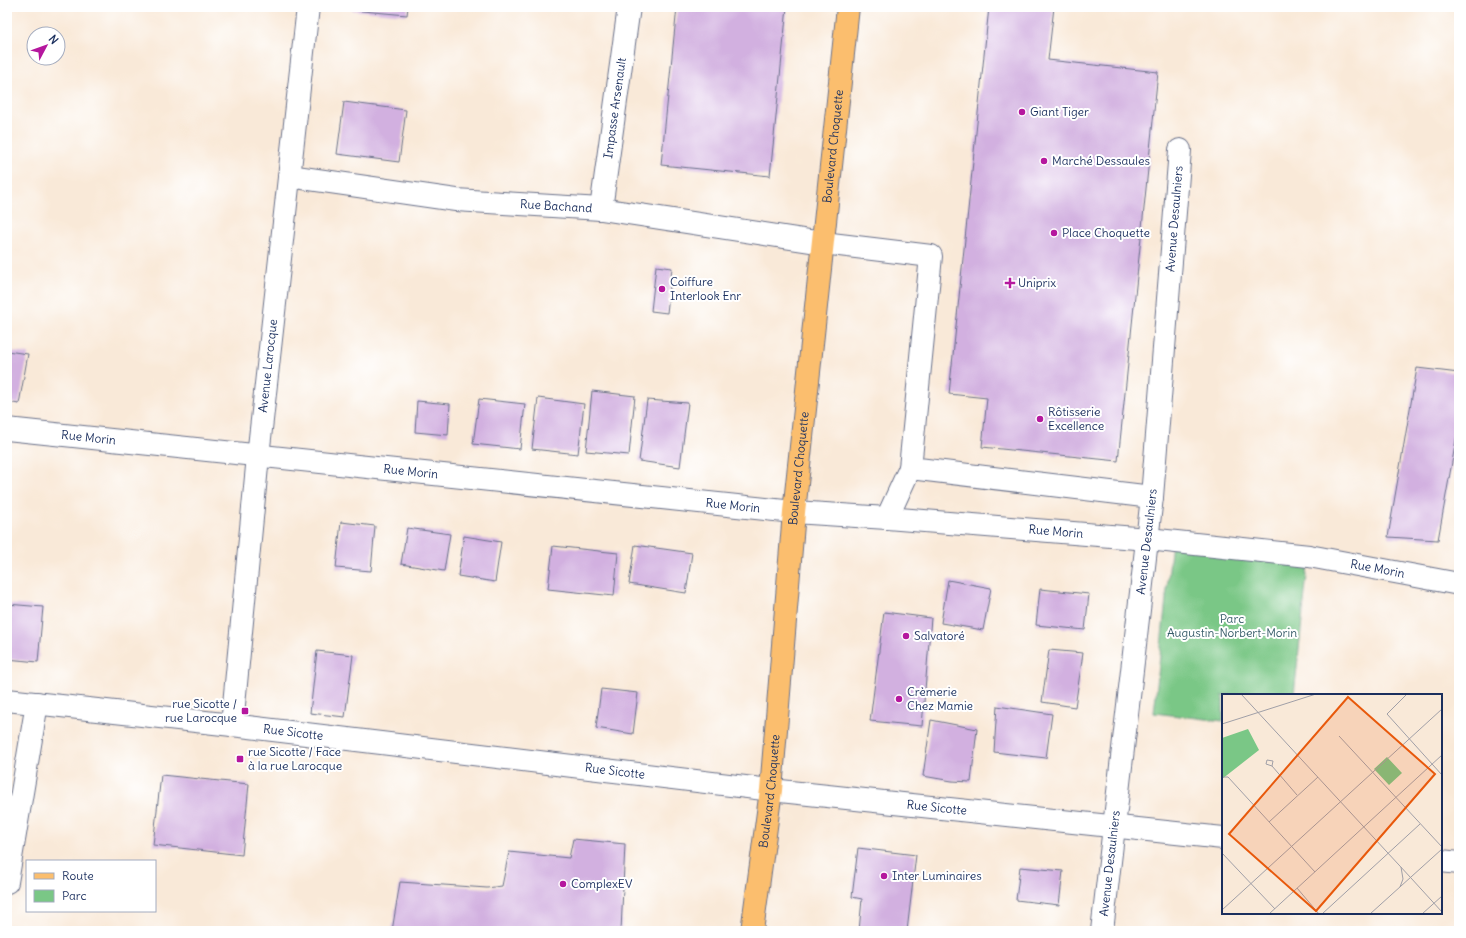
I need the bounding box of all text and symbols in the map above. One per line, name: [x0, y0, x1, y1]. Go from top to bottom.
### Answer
north arrow: [26, 26, 66, 66]
text: N: [46, 32, 61, 47]
street label: Impasse Arsenault: [600, 56, 629, 159]
street label: Boulevard Choquette: [819, 89, 846, 204]
place label: Giant Tiger: [1030, 104, 1089, 119]
marker: Giant Tiger: [1017, 107, 1027, 117]
place label: Marché Dessaules: [1052, 153, 1150, 168]
marker: Marché Dessaules: [1039, 156, 1049, 166]
street label: Avenue Desaulniers: [1162, 165, 1186, 272]
street label: Rue Bachand: [520, 196, 593, 215]
place label: Place Choquette: [1062, 225, 1150, 240]
marker: Place Choquette: [1049, 228, 1059, 238]
place label: Coiffure Interlook Enr: [670, 274, 741, 303]
place label: Uniprix: [1018, 275, 1056, 290]
marker: Uniprix: [1005, 278, 1015, 288]
marker: Coiffure Interlook Enr: [657, 284, 667, 294]
street label: Avenue Larocque: [255, 318, 280, 413]
place label: Rôtisserie Excellence: [1048, 404, 1104, 433]
street label: Boulevard Choquette: [785, 411, 812, 526]
marker: Rôtisserie Excellence: [1035, 414, 1045, 424]
street label: Rue Morin: [61, 427, 117, 447]
street label: Rue Morin: [383, 461, 439, 481]
street label: Avenue Desaulniers: [1133, 488, 1160, 595]
street label: Rue Morin: [705, 495, 761, 515]
street label: Rue Morin: [1028, 521, 1084, 541]
street label: Rue Morin: [1349, 556, 1406, 581]
park label: Parc Augustin-Norbert-Morin: [1167, 611, 1297, 640]
place label: Salvatoré: [914, 628, 965, 643]
marker: Salvatoré: [901, 631, 911, 641]
place label: Crèmerie Chez Mamie: [907, 684, 973, 713]
marker: Crèmerie Chez Mamie: [894, 694, 904, 704]
inset map: [1222, 694, 1442, 914]
place label: rue Sicotte / rue Larocque: [165, 696, 237, 725]
marker: rue Sicotte / rue Larocque: [240, 706, 250, 716]
street label: Rue Sicotte: [262, 721, 324, 743]
street label: Boulevard Choquette: [755, 734, 783, 849]
place label: rue Sicotte / Face à la rue Larocque: [248, 744, 342, 773]
marker: rue Sicotte / Face à la rue Larocque: [235, 754, 245, 764]
street label: Rue Sicotte: [584, 760, 646, 782]
street label: Rue Sicotte: [906, 796, 968, 818]
street label: Avenue Desaulniers: [1096, 810, 1123, 917]
legend: [26, 860, 156, 912]
text: Route: [62, 868, 94, 883]
place label: Inter Luminaires: [892, 868, 982, 883]
marker: Inter Luminaires: [879, 871, 889, 881]
place label: ComplexEV: [571, 876, 633, 891]
marker: ComplexEV: [558, 879, 568, 889]
text: Parc: [62, 888, 87, 903]

